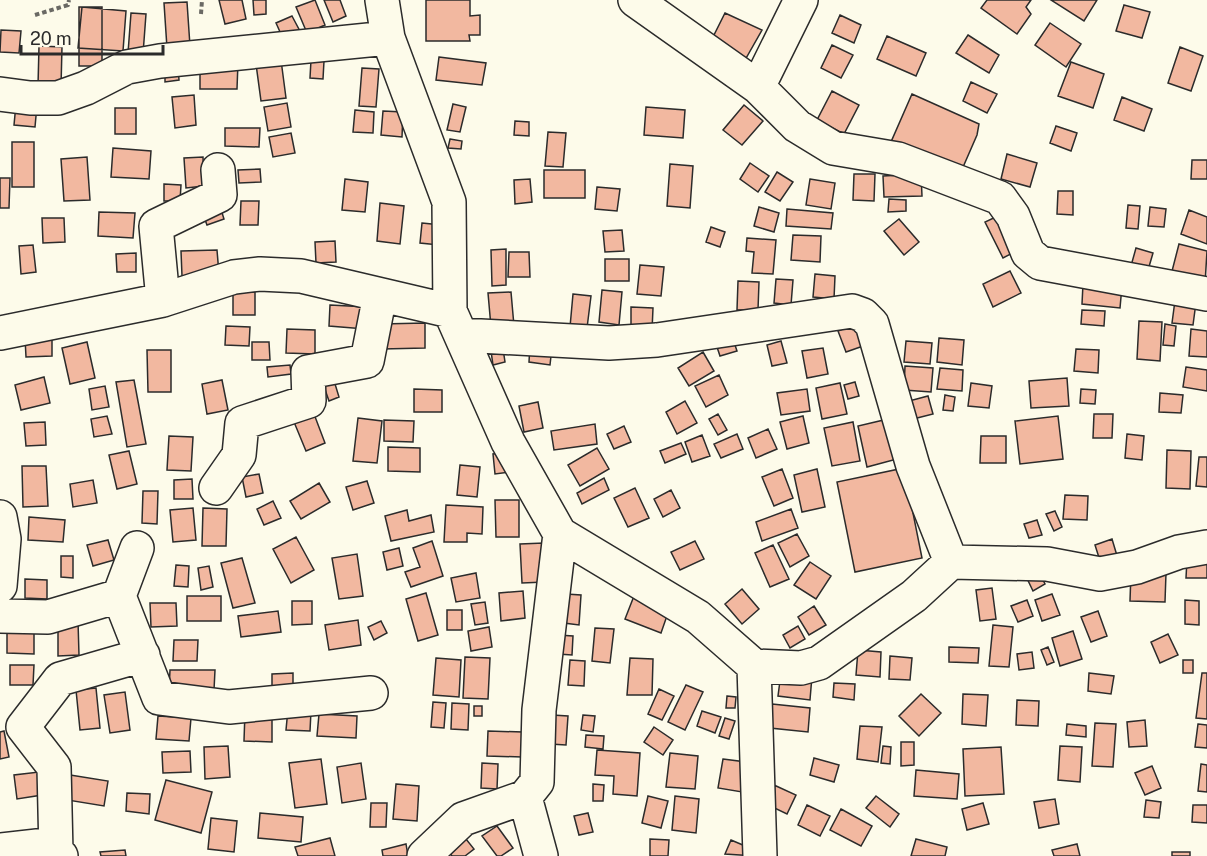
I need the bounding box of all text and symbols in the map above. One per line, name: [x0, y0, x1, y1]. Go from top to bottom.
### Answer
scale bar: [21, 18, 164, 56]
text: 20 m: [30, 28, 72, 49]

